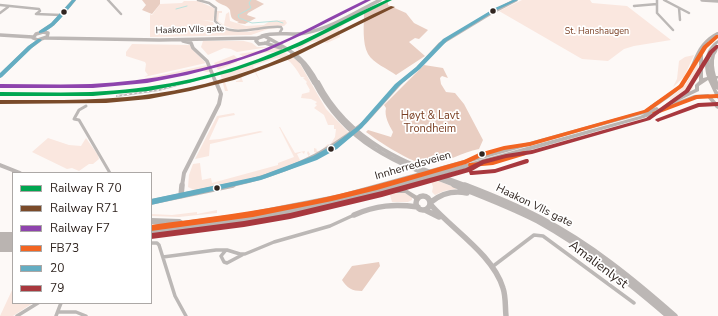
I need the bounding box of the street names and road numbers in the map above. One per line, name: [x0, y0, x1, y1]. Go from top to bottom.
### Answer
street label: Haakon VIIs gate: [156, 23, 224, 37]
street label: Innherredsveien: [373, 149, 453, 183]
street label: Haakon VIIs gate: [493, 182, 575, 230]
street label: Amalienlyst: [565, 238, 631, 292]

